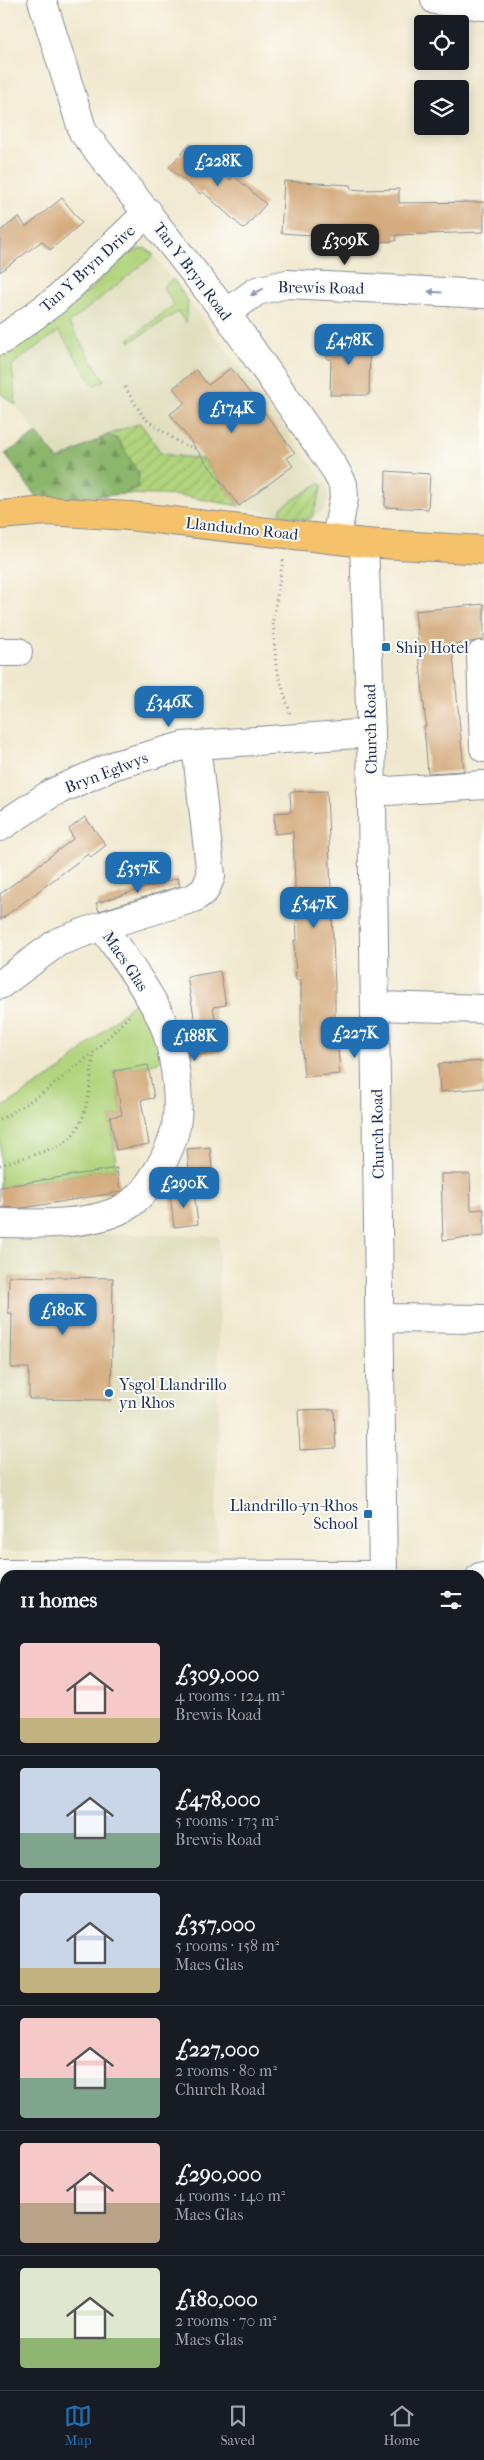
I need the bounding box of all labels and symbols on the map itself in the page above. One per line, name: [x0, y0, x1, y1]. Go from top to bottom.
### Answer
pin: £228K: [183, 144, 253, 187]
street label: Tan Y Bryn Road: [150, 219, 236, 324]
street label: Tan Y Bryn Drive: [36, 221, 139, 316]
pin: £309K: [310, 224, 380, 266]
street label: Brewis Road: [278, 277, 365, 298]
one-way arrow: [427, 287, 443, 295]
one-way arrow: [250, 288, 264, 296]
pin: £478K: [314, 324, 384, 366]
pin: £174K: [197, 392, 267, 434]
street label: Llandudno Road: [185, 513, 300, 544]
place label: Ship Hotel: [396, 638, 469, 657]
marker: Ship Hotel: [380, 641, 392, 653]
street label: Church Road: [360, 683, 381, 774]
pin: £346K: [134, 686, 204, 728]
street label: Bryn Eglwys: [62, 748, 150, 797]
pin: £357K: [103, 852, 173, 894]
pin: £547K: [279, 886, 349, 929]
street label: Maes Glas: [99, 928, 153, 995]
pin: £227K: [320, 1016, 390, 1059]
pin: £188K: [160, 1020, 230, 1062]
street label: Church Road: [367, 1088, 388, 1179]
pin: £290K: [149, 1166, 219, 1209]
pin: £180K: [28, 1294, 98, 1336]
place label: Ysgol Llandrillo yn Rhos: [118, 1375, 227, 1412]
marker: Ysgol Llandrillo yn Rhos: [103, 1387, 115, 1399]
place label: Llandrillo-yn-Rhos School: [230, 1496, 359, 1533]
marker: Llandrillo-yn-Rhos School: [362, 1508, 374, 1520]

